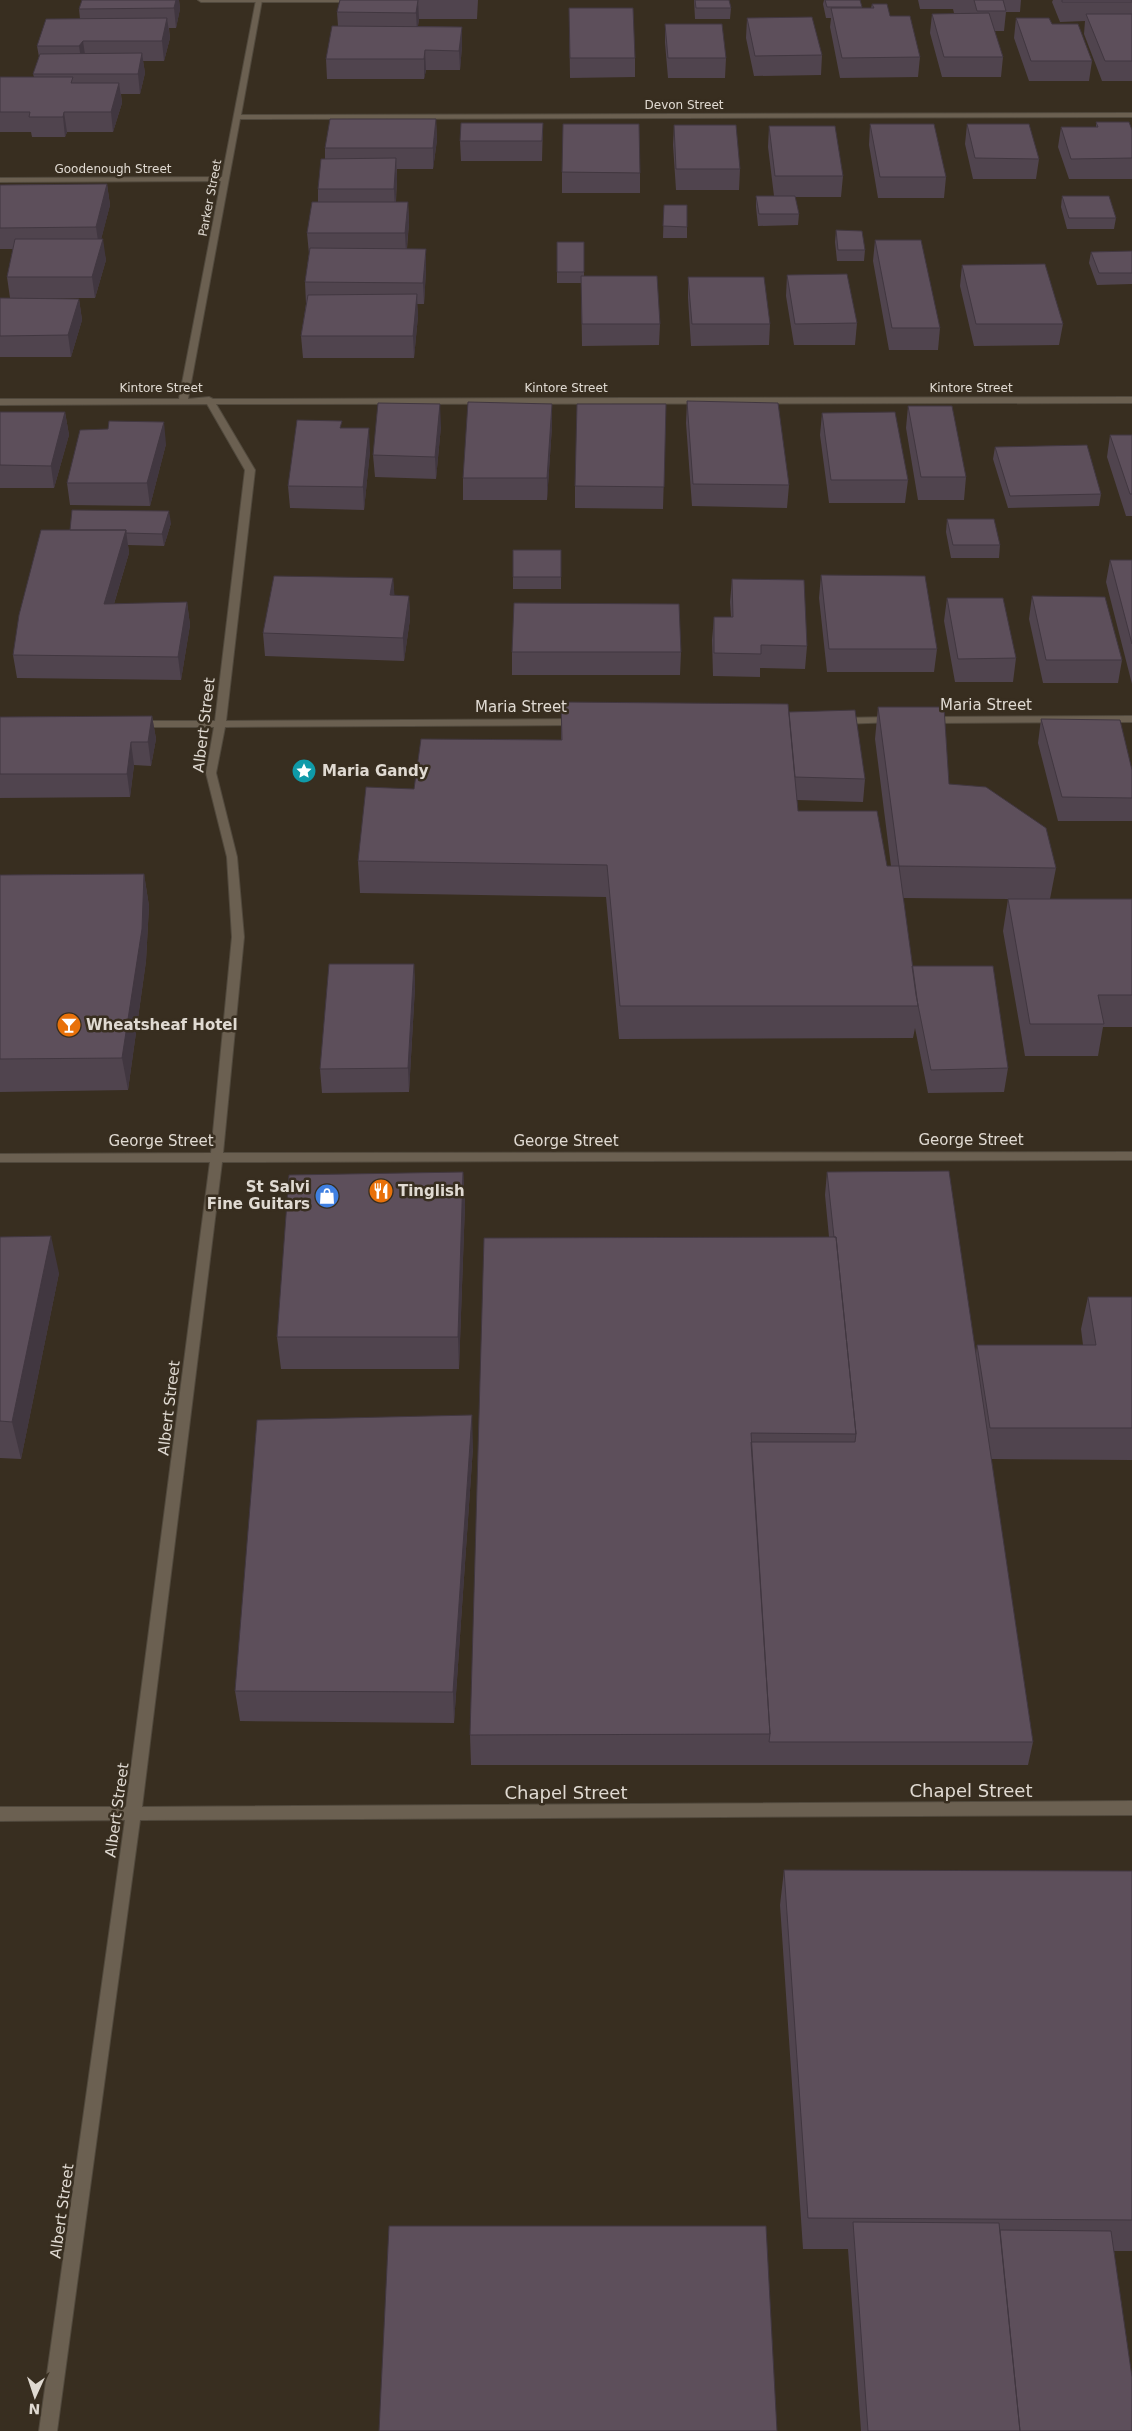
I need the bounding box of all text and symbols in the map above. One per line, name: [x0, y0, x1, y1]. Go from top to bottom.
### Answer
street label: Devon Street: [645, 98, 724, 112]
street label: Parker Street: [196, 158, 224, 238]
street label: Goodenough Street: [54, 162, 172, 176]
street label: Kintore Street: [119, 381, 203, 395]
street label: Kintore Street: [524, 381, 608, 395]
street label: Kintore Street: [929, 381, 1013, 395]
street label: Albert Street: [189, 676, 219, 774]
street label: Maria Street: [940, 696, 1032, 714]
street label: Maria Street: [475, 698, 567, 716]
place icon: Maria Gandy: [291, 758, 317, 784]
place label: Maria Gandy: [322, 762, 429, 780]
bar icon: Wheatsheaf Hotel: [56, 1012, 82, 1038]
place label: Wheatsheaf Hotel: [86, 1016, 238, 1034]
street label: George Street: [918, 1131, 1024, 1149]
street label: George Street: [108, 1132, 214, 1150]
street label: George Street: [513, 1132, 619, 1150]
place label: St Salvi Fine Guitars: [207, 1178, 310, 1213]
restaurant icon: Tinglish: [368, 1178, 394, 1204]
place label: Tinglish: [398, 1182, 465, 1200]
shop icon: St Salvi Fine Guitars: [314, 1183, 340, 1209]
street label: Albert Street: [154, 1359, 184, 1457]
street label: Albert Street: [101, 1761, 133, 1859]
street label: Chapel Street: [910, 1780, 1032, 1801]
street label: Chapel Street: [505, 1782, 627, 1803]
street label: Albert Street: [46, 2162, 78, 2260]
north arrow: [10, 2371, 60, 2421]
text: N: [28, 2401, 41, 2417]

